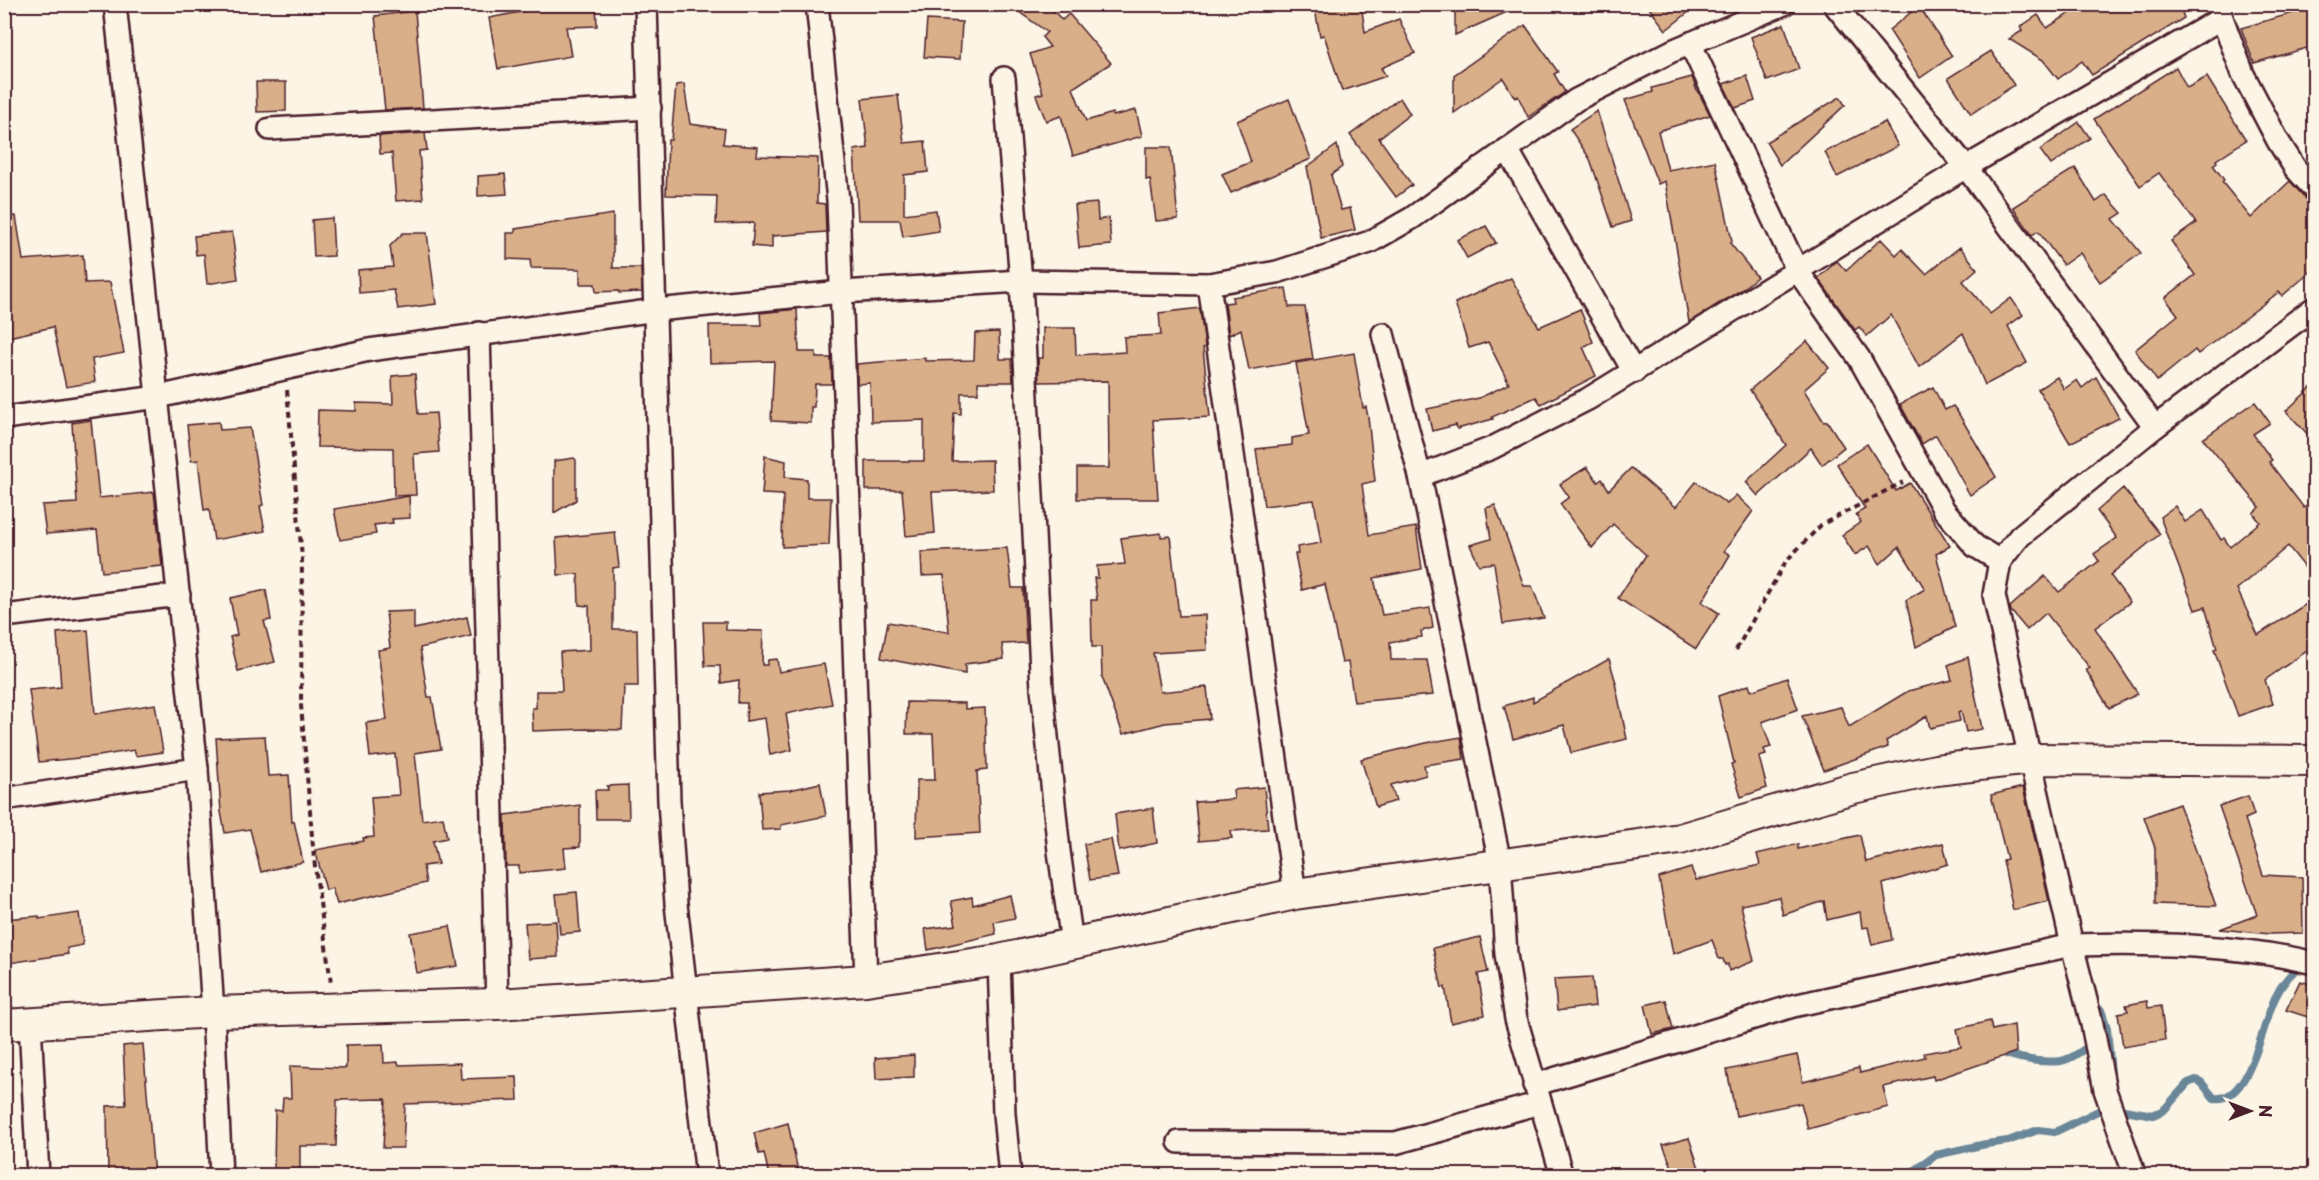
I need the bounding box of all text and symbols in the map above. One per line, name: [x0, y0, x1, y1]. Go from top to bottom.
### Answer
north arrow: [2220, 1081, 2280, 1141]
text: N: [2254, 1105, 2278, 1117]

